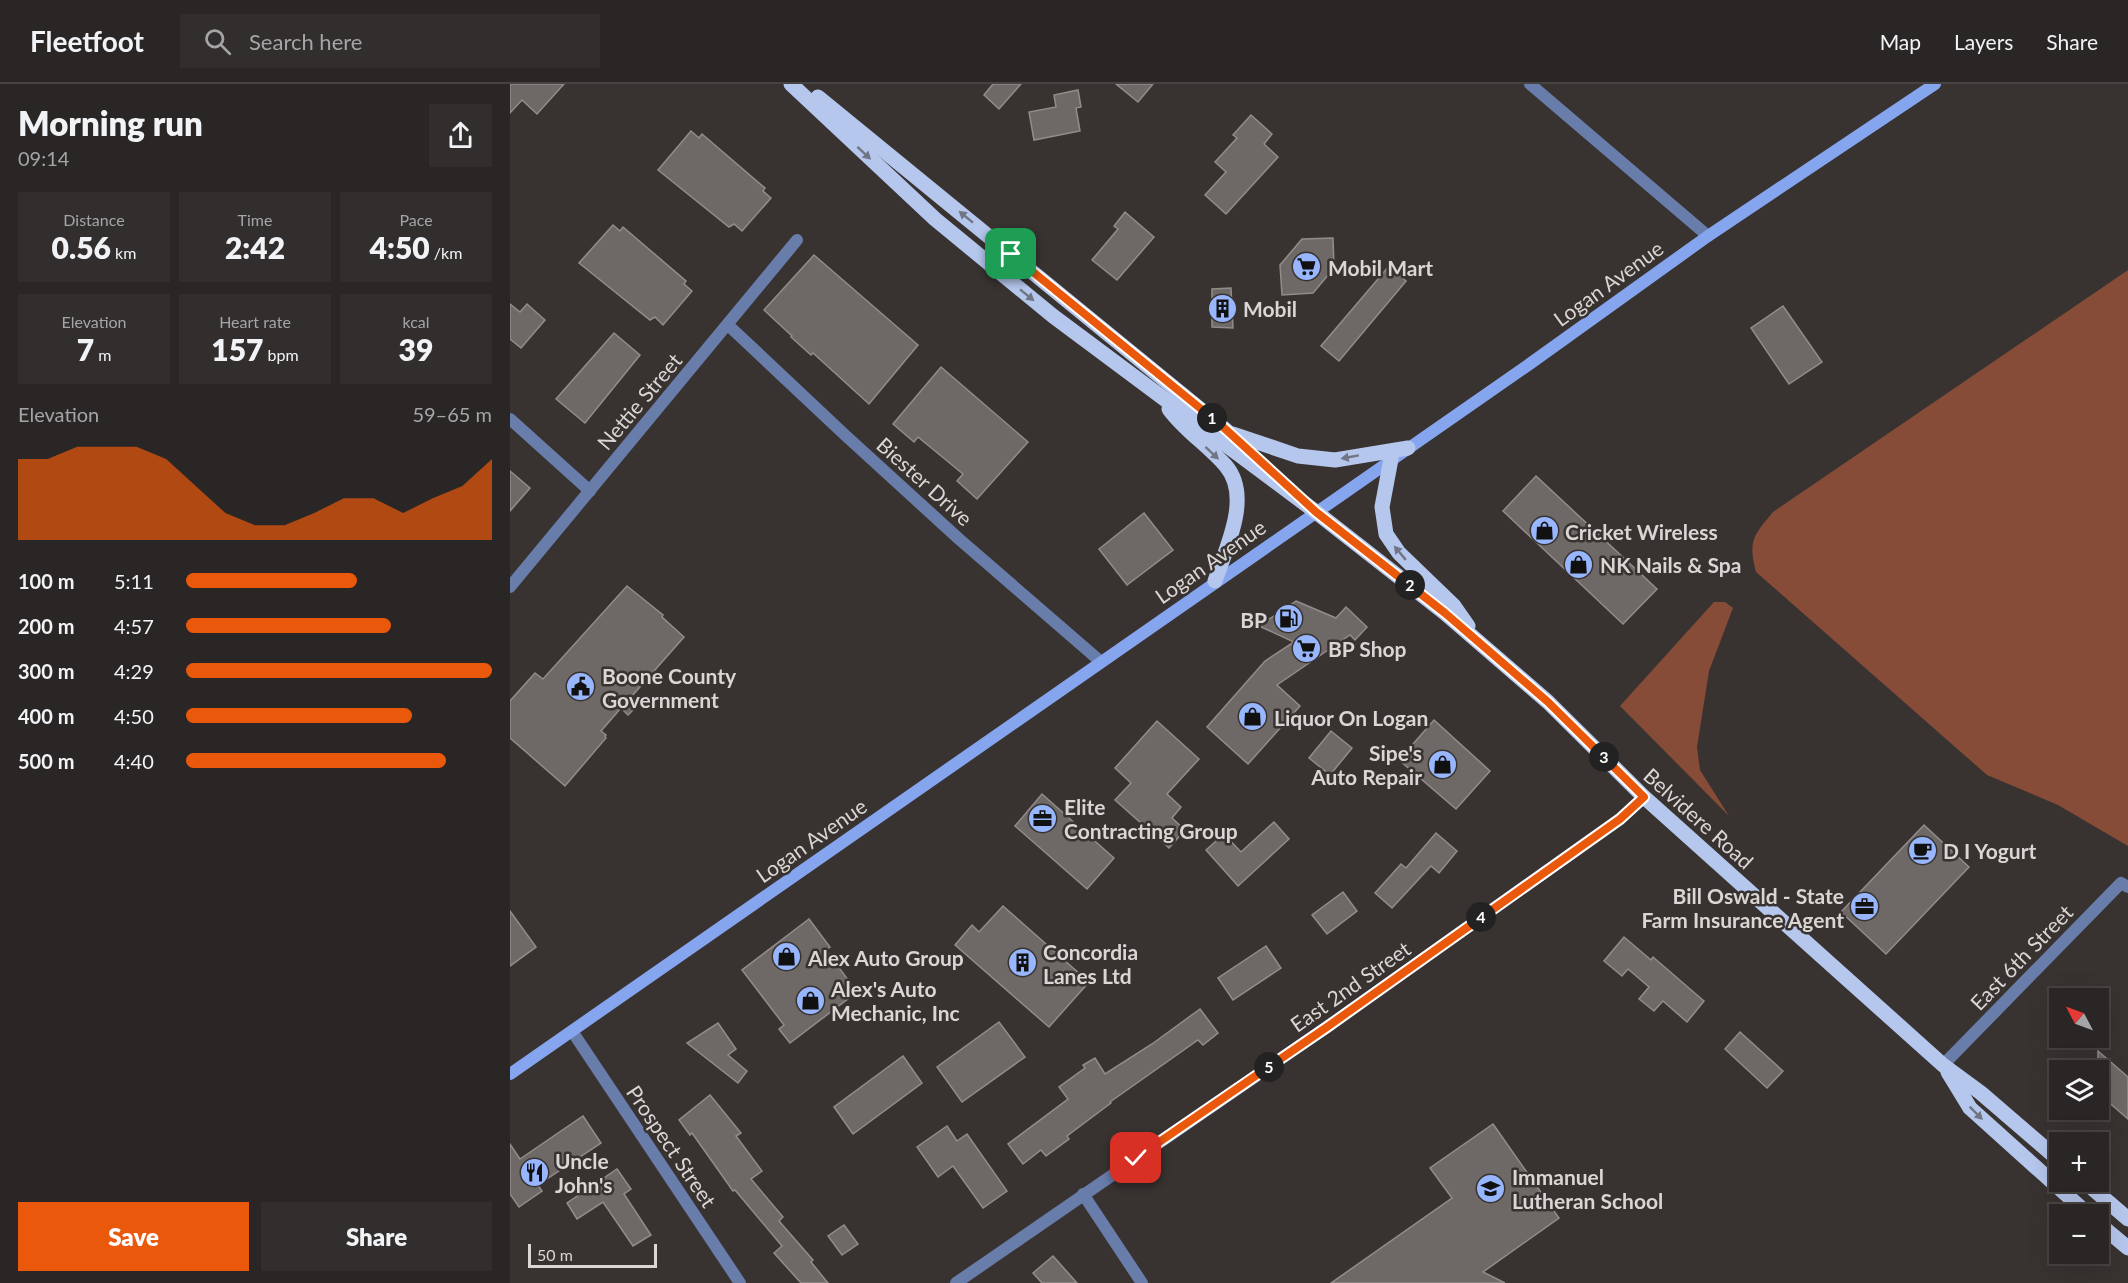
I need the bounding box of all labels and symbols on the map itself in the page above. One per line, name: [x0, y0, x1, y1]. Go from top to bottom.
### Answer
one-way arrow: [857, 146, 872, 160]
one-way arrow: [958, 211, 974, 224]
pin: [985, 228, 1036, 279]
street label: Logan Avenue: [1548, 235, 1668, 331]
supermarket icon: Mobil Mart: [1291, 251, 1323, 283]
place label: Mobil Mart: [1328, 255, 1433, 280]
one-way arrow: [1019, 288, 1035, 301]
building icon: Mobil: [1206, 292, 1238, 324]
place label: Mobil: [1243, 296, 1297, 321]
street label: Nettie Street: [591, 347, 687, 454]
pin: 1: [1197, 403, 1227, 433]
street label: Biester Drive: [872, 432, 978, 530]
one-way arrow: [1205, 446, 1220, 460]
one-way arrow: [1341, 453, 1360, 462]
street label: Logan Avenue: [1150, 514, 1270, 608]
shop icon: Cricket Wireless: [1528, 515, 1560, 547]
place label: Cricket Wireless: [1565, 519, 1718, 544]
one-way arrow: [1394, 546, 1407, 561]
shop icon: NK Nails & Spa: [1563, 548, 1595, 580]
place label: NK Nails & Spa: [1600, 552, 1741, 577]
pin: 2: [1395, 570, 1425, 600]
fuel station icon: BP: [1272, 603, 1304, 635]
place label: BP: [1240, 607, 1267, 632]
supermarket icon: BP Shop: [1291, 632, 1323, 664]
place label: BP Shop: [1328, 636, 1407, 661]
place label: Boone County Government: [602, 663, 737, 712]
public building icon: Boone County Government: [565, 671, 597, 703]
shop icon: Liquor On Logan: [1237, 701, 1269, 733]
place label: Liquor On Logan: [1274, 705, 1428, 730]
place label: Sipe's Auto Repair: [1310, 740, 1422, 789]
pin: 3: [1589, 742, 1619, 772]
shop icon: Sipe's Auto Repair: [1427, 748, 1459, 780]
street label: Belvidere Road: [1639, 762, 1759, 874]
street label: Logan Avenue: [751, 793, 871, 887]
place label: Elite Contracting Group: [1064, 794, 1238, 843]
office icon: Elite Contracting Group: [1027, 802, 1059, 834]
cafe icon: D I Yogurt: [1906, 834, 1938, 866]
place label: D I Yogurt: [1943, 838, 2037, 863]
place label: Bill Oswald - State Farm Insurance Agent: [1641, 883, 1844, 932]
office icon: Bill Oswald - State Farm Insurance Agent: [1849, 891, 1881, 923]
street label: East 6th Street: [1965, 899, 2078, 1015]
pin: 4: [1466, 902, 1496, 932]
street label: East 2nd Street: [1285, 935, 1415, 1037]
place label: Concordia Lanes Ltd: [1043, 939, 1138, 988]
shop icon: Alex Auto Group: [771, 941, 803, 973]
place label: Alex Auto Group: [807, 945, 964, 970]
building icon: Concordia Lanes Ltd: [1006, 947, 1038, 979]
place label: Alex's Auto Mechanic, Inc: [830, 976, 960, 1025]
shop icon: Alex's Auto Mechanic, Inc: [794, 984, 826, 1016]
north arrow: [2049, 988, 2109, 1048]
pin: 5: [1254, 1052, 1284, 1082]
street label: Prospect Street: [622, 1080, 722, 1212]
one-way arrow: [1968, 1106, 1983, 1120]
pin: [1110, 1132, 1161, 1183]
place label: Uncle John's: [555, 1148, 613, 1197]
restaurant icon: Uncle John's: [518, 1156, 550, 1188]
place label: Immanuel Lutheran School: [1512, 1164, 1663, 1213]
school or university icon: Immanuel Lutheran School: [1475, 1172, 1507, 1204]
scale bar: [528, 1241, 657, 1268]

